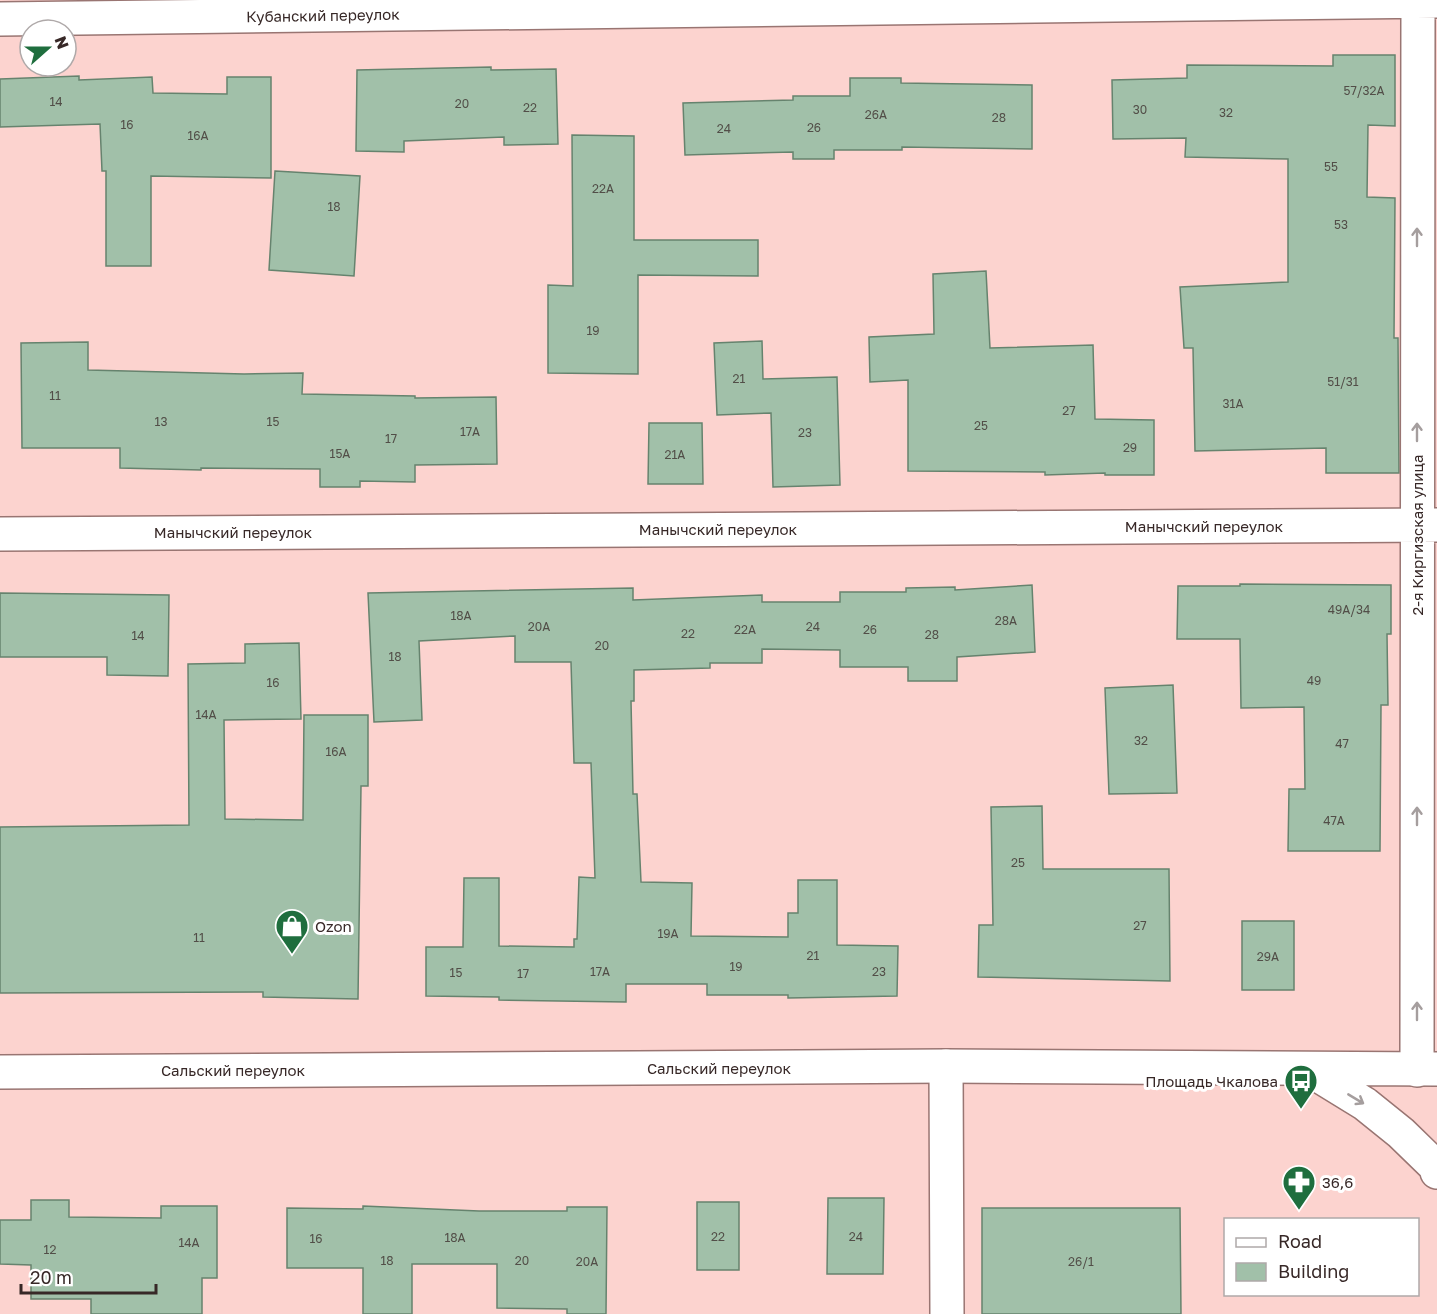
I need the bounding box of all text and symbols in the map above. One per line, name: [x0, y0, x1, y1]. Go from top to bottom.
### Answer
street label: Кубанский переулок: [246, 5, 400, 25]
north arrow: [18, 18, 78, 78]
text: N: [50, 33, 74, 52]
house number: 57/32А: [1343, 83, 1385, 98]
house number: 14: [49, 94, 63, 109]
house number: 20: [455, 96, 469, 111]
house number: 22: [523, 100, 537, 115]
house number: 30: [1133, 102, 1147, 117]
house number: 32: [1219, 105, 1233, 120]
house number: 26А: [865, 107, 887, 122]
house number: 28: [992, 110, 1006, 125]
house number: 16: [120, 117, 134, 132]
house number: 26: [807, 120, 821, 135]
house number: 24: [717, 121, 731, 136]
house number: 16А: [187, 128, 209, 143]
house number: 55: [1324, 159, 1338, 174]
house number: 22А: [592, 181, 614, 196]
house number: 18: [327, 199, 341, 214]
house number: 53: [1334, 217, 1348, 232]
one-way arrow: [1411, 228, 1423, 248]
house number: 19: [586, 323, 600, 338]
house number: 21: [733, 371, 746, 386]
house number: 51/31: [1327, 374, 1359, 389]
house number: 11: [49, 388, 61, 403]
house number: 31А: [1223, 396, 1243, 411]
house number: 27: [1062, 403, 1076, 418]
house number: 13: [155, 414, 167, 429]
house number: 15: [267, 414, 279, 429]
house number: 25: [974, 418, 988, 433]
one-way arrow: [1411, 423, 1423, 443]
house number: 17А: [460, 424, 480, 439]
house number: 23: [798, 425, 812, 440]
house number: 17: [385, 431, 397, 446]
house number: 29: [1123, 440, 1137, 455]
house number: 15А: [330, 446, 350, 461]
house number: 21А: [665, 447, 685, 462]
street label: 2-я Киргизская улица: [1408, 455, 1426, 615]
street label: Манычский переулок: [1125, 517, 1284, 535]
street label: Манычский переулок: [639, 520, 798, 538]
street label: Манычский переулок: [154, 523, 313, 541]
house number: 49А/34: [1328, 602, 1370, 617]
house number: 18А: [450, 608, 472, 623]
house number: 28А: [995, 613, 1017, 628]
house number: 20А: [528, 619, 550, 634]
house number: 24: [806, 619, 820, 634]
house number: 22А: [734, 622, 756, 637]
house number: 26: [863, 622, 877, 637]
house number: 22: [681, 626, 695, 641]
house number: 28: [925, 627, 939, 642]
house number: 14: [131, 628, 145, 643]
house number: 20: [595, 638, 609, 653]
house number: 18: [388, 649, 402, 664]
house number: 49: [1307, 673, 1321, 688]
house number: 16: [266, 675, 280, 690]
house number: 14А: [195, 707, 217, 722]
house number: 32: [1134, 733, 1148, 748]
house number: 47: [1335, 736, 1349, 751]
house number: 16А: [325, 744, 347, 759]
one-way arrow: [1411, 807, 1423, 827]
house number: 47А: [1323, 813, 1345, 828]
house number: 25: [1011, 855, 1025, 870]
shop icon: Ozon: [274, 908, 310, 955]
place label: Ozon: [315, 917, 352, 935]
house number: 27: [1133, 918, 1147, 933]
house number: 19А: [657, 926, 679, 941]
house number: 11: [193, 930, 205, 945]
house number: 21: [807, 948, 820, 963]
house number: 29А: [1257, 949, 1279, 964]
house number: 19: [729, 959, 743, 974]
house number: 17А: [590, 964, 610, 979]
house number: 23: [872, 964, 886, 979]
house number: 15: [450, 965, 462, 980]
house number: 17: [517, 966, 529, 981]
one-way arrow: [1411, 1002, 1423, 1022]
street label: Сальский переулок: [647, 1059, 791, 1077]
street label: Сальский переулок: [161, 1061, 305, 1079]
bus stop icon: Площадь Чкалова: [1283, 1063, 1319, 1110]
place label: Площадь Чкалова: [1145, 1072, 1278, 1090]
one-way arrow: [1347, 1093, 1364, 1105]
pharmacy icon: 36,6: [1281, 1164, 1317, 1211]
place label: 36,6: [1322, 1173, 1353, 1191]
legend: [1224, 1218, 1419, 1296]
house number: 22: [711, 1229, 725, 1244]
house number: 24: [849, 1229, 863, 1244]
house number: 18А: [444, 1230, 466, 1245]
text: Road: [1278, 1230, 1322, 1252]
house number: 16: [309, 1231, 323, 1246]
house number: 14А: [178, 1235, 200, 1250]
house number: 12: [44, 1242, 56, 1257]
house number: 18: [380, 1253, 394, 1268]
house number: 20: [515, 1253, 529, 1268]
house number: 20А: [576, 1254, 598, 1269]
house number: 26/1: [1068, 1254, 1094, 1269]
scale bar: [21, 1257, 156, 1295]
text: Building: [1278, 1260, 1349, 1282]
text: 20 m: [30, 1266, 72, 1288]

